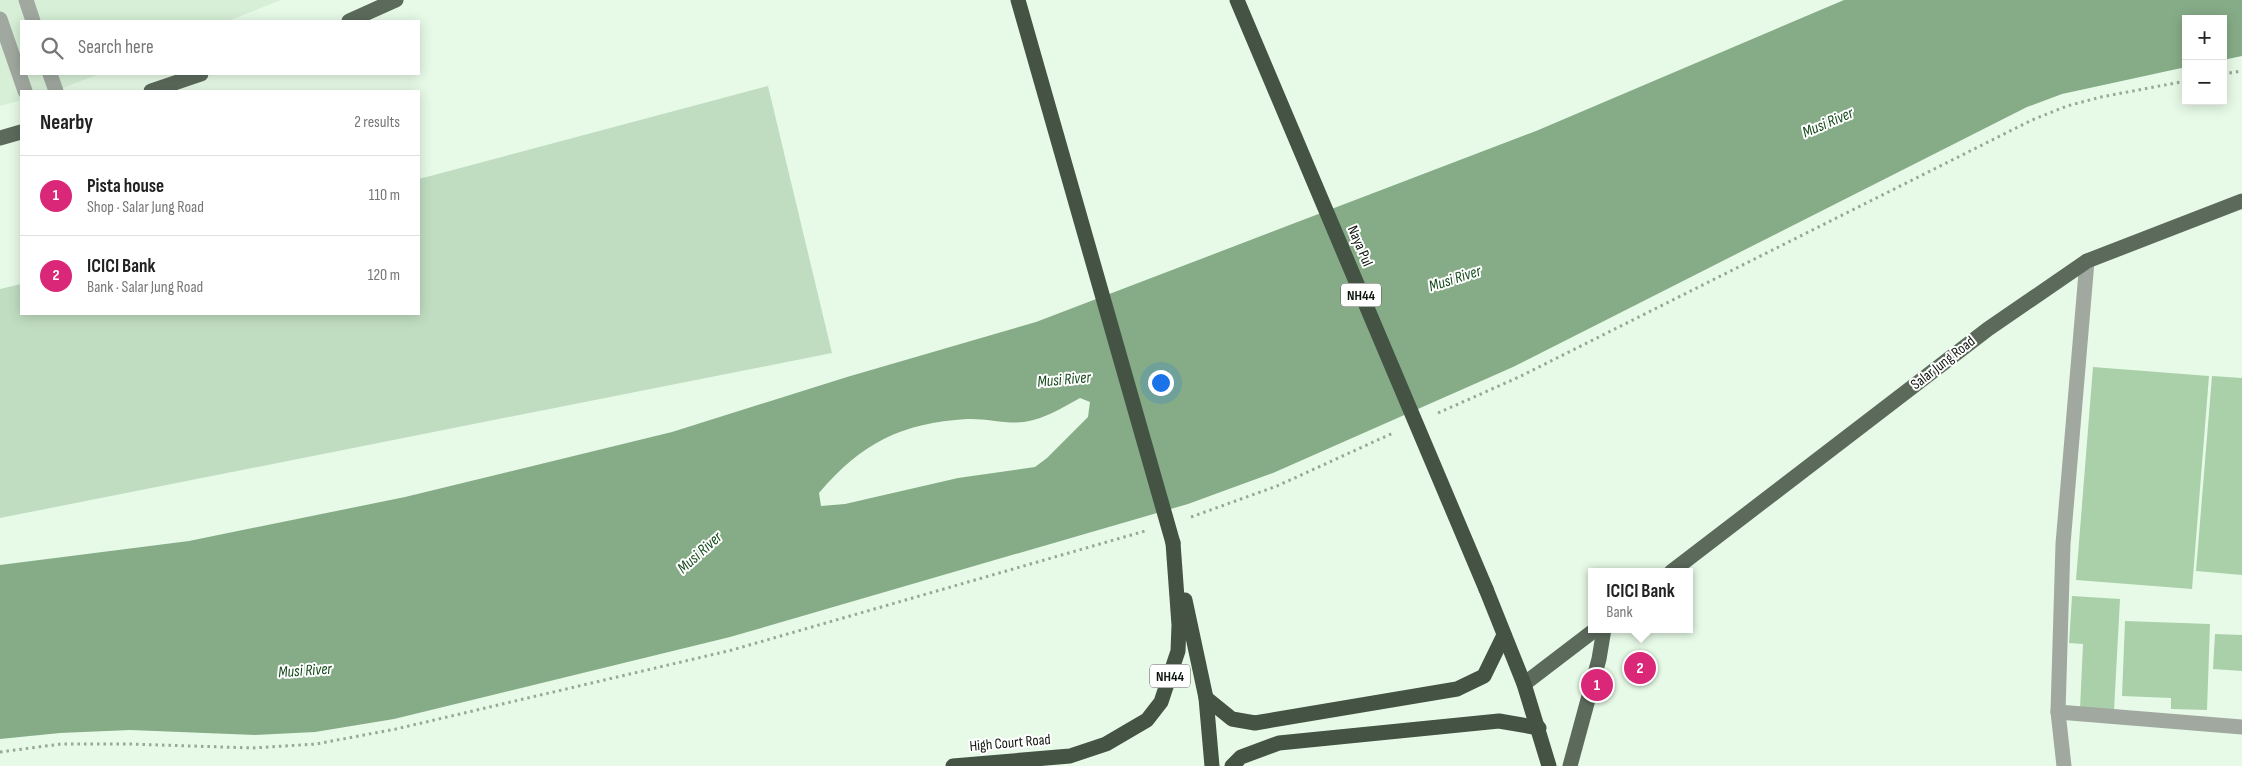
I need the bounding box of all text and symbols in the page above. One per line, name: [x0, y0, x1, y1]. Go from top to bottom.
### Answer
map controls: [2182, 15, 2227, 105]
button: +: [2182, 15, 2227, 60]
search box: [20, 20, 420, 75]
icon: search: [38, 34, 66, 62]
text: Search here: [78, 36, 154, 59]
button: −: [2182, 60, 2227, 105]
water label: Musi River: [1800, 104, 1857, 142]
text: Nearby: [40, 110, 93, 135]
text: 2 results: [354, 113, 400, 132]
text: Pista house: [87, 175, 164, 198]
text: 1: [53, 186, 59, 205]
text: 110 m: [369, 186, 400, 205]
text: Shop · Salar Jung Road: [87, 198, 204, 217]
street label: Naya Pul: [1343, 223, 1377, 269]
text: ICICI Bank: [87, 255, 155, 278]
water label: Musi River: [1427, 262, 1484, 296]
text: 2: [52, 266, 60, 285]
text: 120 m: [368, 266, 400, 285]
text: Bank · Salar Jung Road: [87, 278, 203, 297]
road number: NH44: [1341, 284, 1381, 306]
street label: Salar Jung Road: [1907, 332, 1979, 394]
water label: Musi River: [1036, 368, 1092, 392]
your location: [1148, 370, 1174, 396]
water label: Musi River: [674, 528, 727, 578]
popup: [1588, 568, 1693, 633]
text: ICICI Bank: [1606, 580, 1675, 603]
text: Bank: [1606, 603, 1633, 622]
pin: 2: [1624, 649, 1656, 687]
water label: Musi River: [278, 660, 333, 682]
road number: NH44: [1150, 664, 1190, 688]
pin: 1: [1581, 666, 1613, 704]
street label: High Court Road: [969, 730, 1051, 756]

